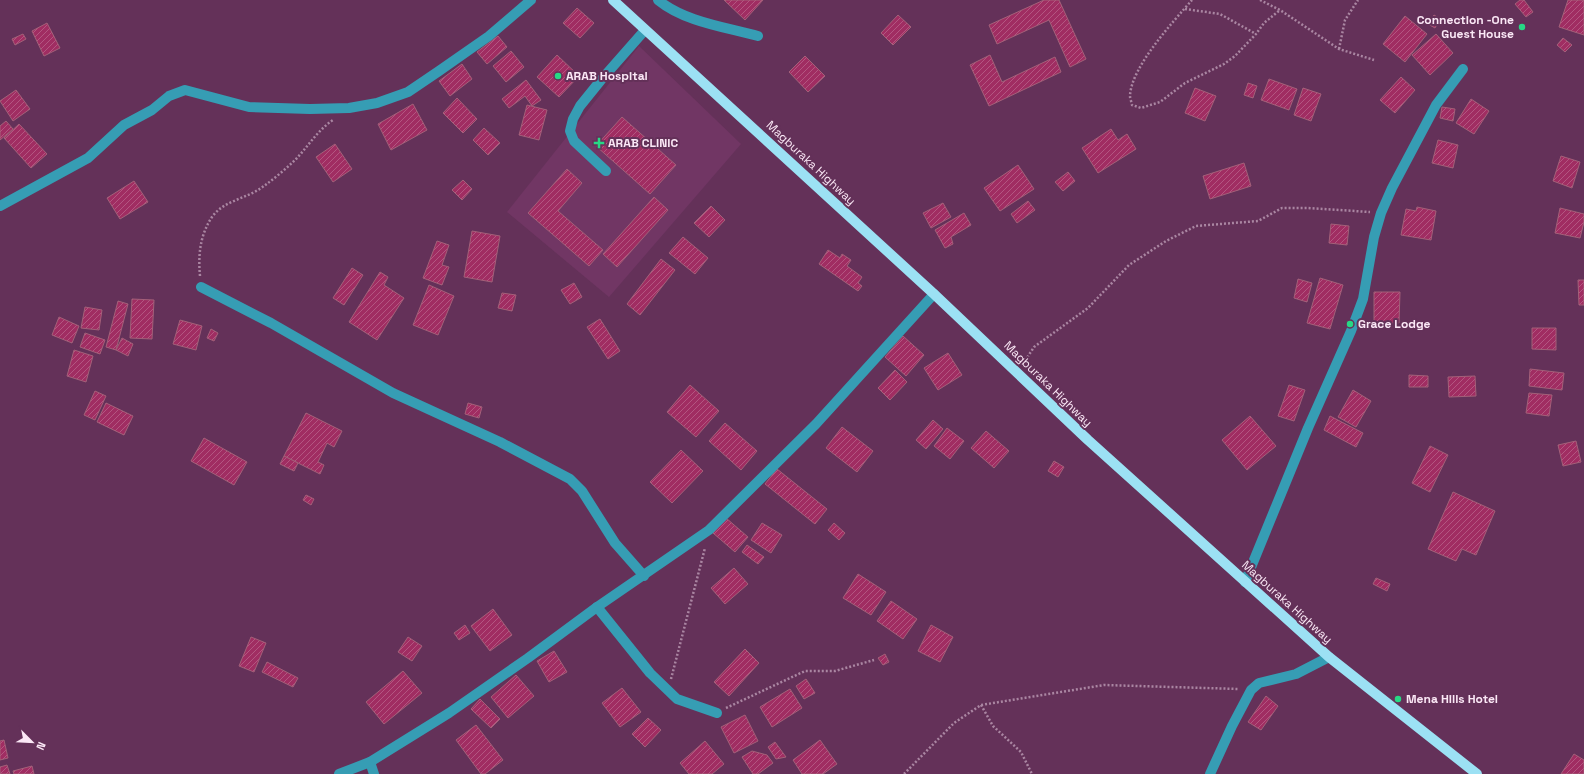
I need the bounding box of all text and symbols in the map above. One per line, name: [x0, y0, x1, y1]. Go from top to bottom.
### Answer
place label: Connection -One Guest House: [1417, 12, 1514, 42]
marker: Connection -One Guest House: [1517, 22, 1527, 32]
place label: ARAB Hospital: [566, 68, 648, 84]
marker: ARAB Hospital: [553, 71, 563, 81]
street label: Magburaka Highway: [763, 117, 859, 209]
place label: ARAB CLINIC: [608, 135, 678, 151]
marker: ARAB CLINIC: [593, 137, 605, 149]
place label: Grace Lodge: [1358, 316, 1431, 332]
marker: Grace Lodge: [1345, 319, 1355, 329]
street label: Magburaka Highway: [1000, 338, 1096, 430]
street label: Magburaka Highway: [1238, 557, 1336, 647]
place label: Mena Hills Hotel: [1406, 691, 1498, 707]
marker: Mena Hills Hotel: [1393, 694, 1403, 704]
north arrow: [12, 722, 52, 762]
text: N: [33, 740, 49, 752]

